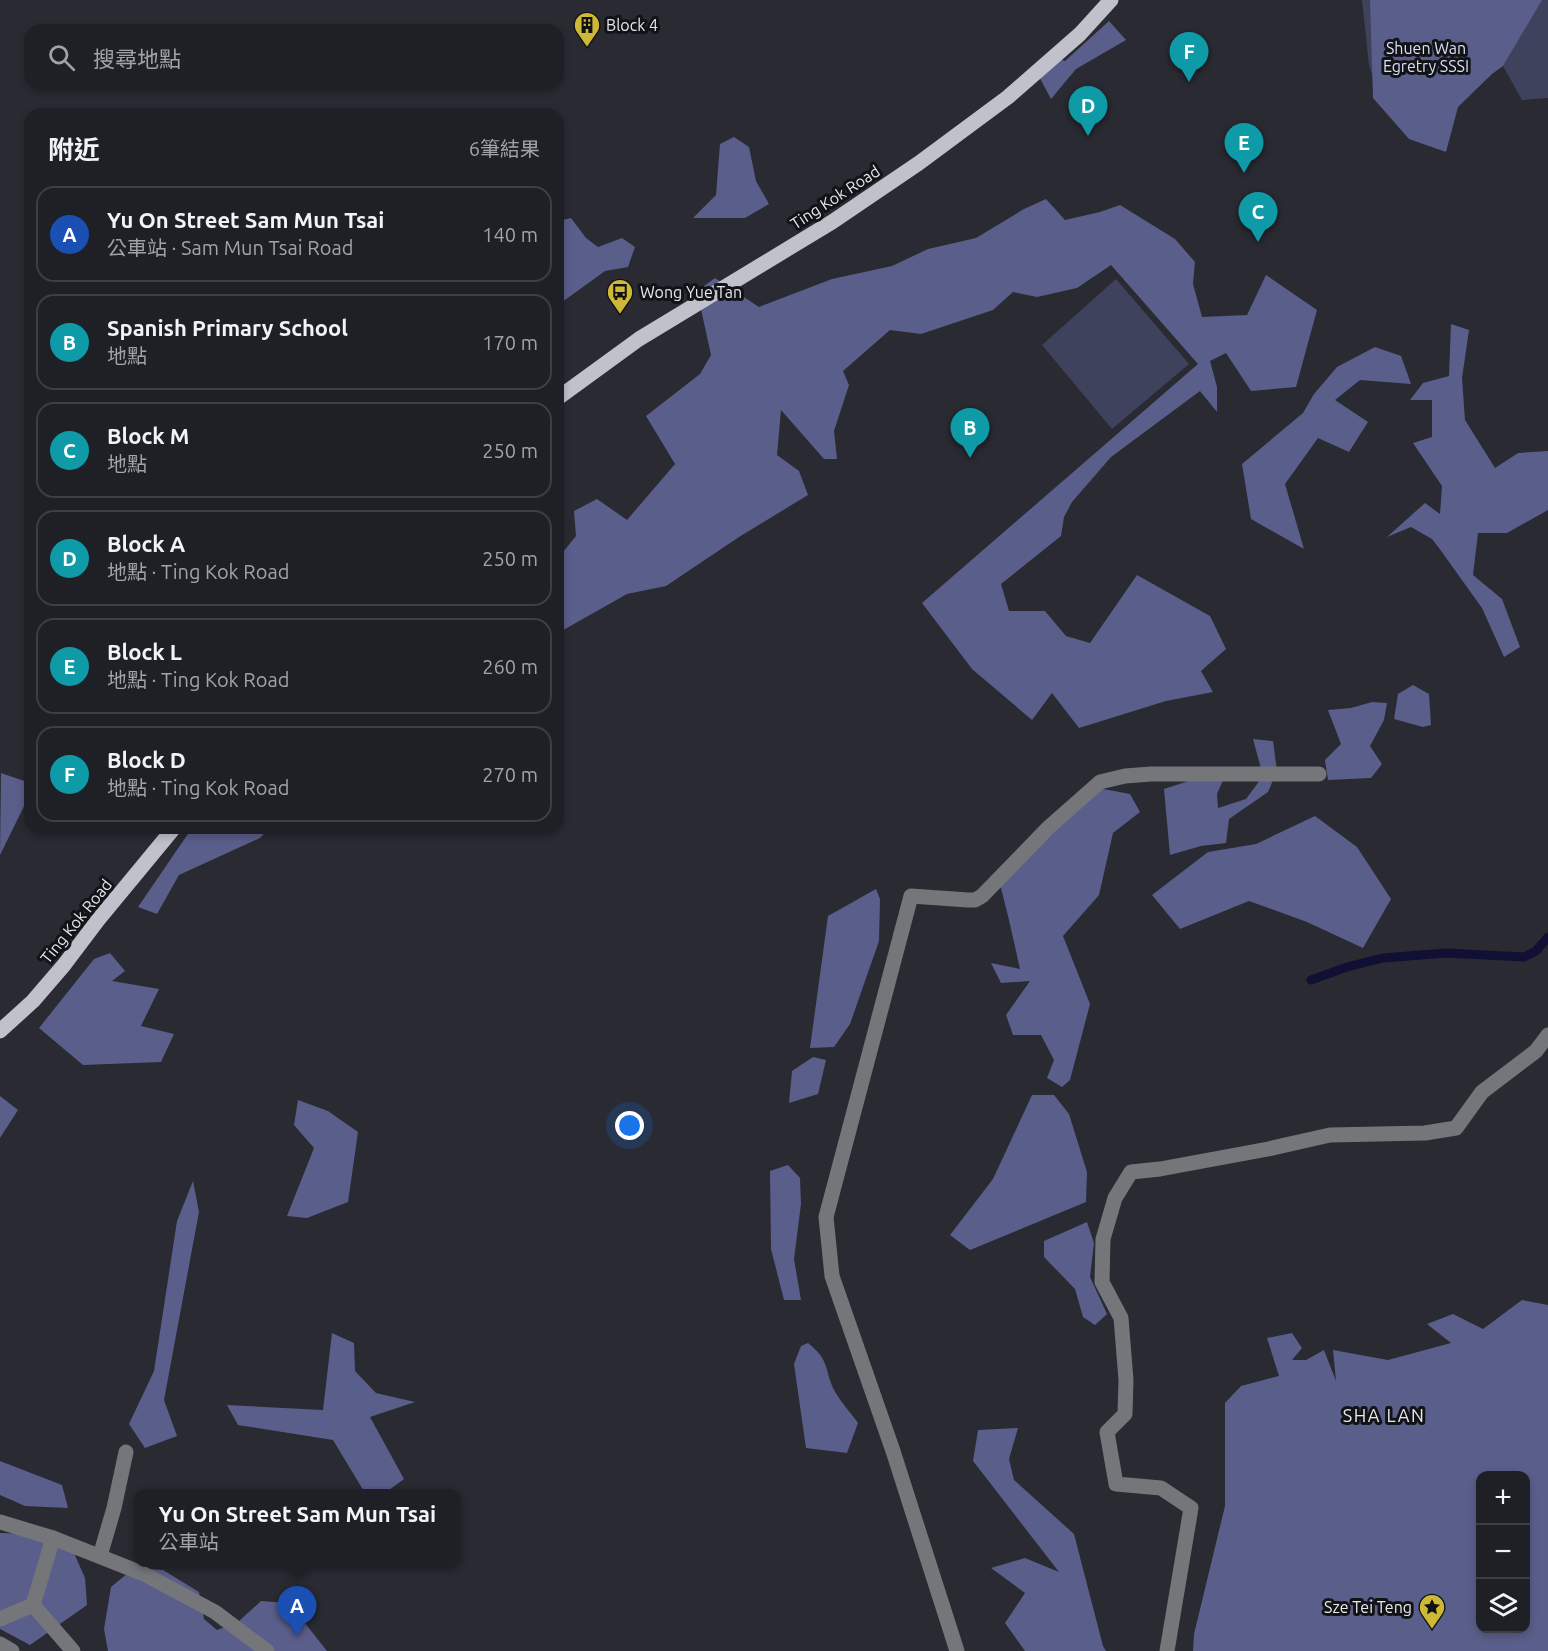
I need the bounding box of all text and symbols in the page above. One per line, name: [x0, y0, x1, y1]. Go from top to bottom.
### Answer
building icon: Block 4: [572, 10, 602, 48]
place label: Block 4: [606, 16, 658, 34]
search box: [24, 24, 564, 90]
pin: F: [1170, 32, 1208, 82]
park label: Shuen Wan Egretry SSSI: [1383, 39, 1469, 75]
icon: search: [45, 41, 78, 74]
text: 搜尋地點: [93, 46, 181, 71]
pin: D: [1068, 86, 1108, 136]
pin: E: [1224, 124, 1264, 173]
text: 附近: [48, 135, 100, 164]
text: 6筆結果: [469, 137, 540, 160]
street label: Ting Kok Road: [787, 161, 883, 233]
pin: C: [1238, 192, 1278, 242]
text: Yu On Street Sam Mun Tsai: [107, 207, 384, 232]
text: A: [62, 223, 77, 246]
text: 140 m: [482, 223, 538, 246]
text: 公車站 · Sam Mun Tsai Road: [107, 236, 353, 259]
bus stop icon: Wong Yue Tan: [605, 277, 635, 315]
place label: Wong Yue Tan: [640, 283, 742, 301]
text: Spanish Primary School: [107, 315, 348, 340]
text: B: [63, 331, 76, 354]
text: 170 m: [482, 331, 538, 354]
text: 地點: [107, 344, 147, 367]
pin: B: [950, 408, 990, 458]
text: Block M: [107, 423, 189, 448]
text: C: [63, 439, 76, 462]
text: 250 m: [482, 439, 538, 462]
text: 地點: [107, 452, 147, 475]
text: Block A: [107, 531, 185, 556]
text: D: [62, 547, 77, 570]
text: 250 m: [482, 547, 538, 570]
text: 地點 · Ting Kok Road: [107, 560, 289, 583]
text: Block L: [107, 639, 182, 664]
text: E: [64, 655, 75, 678]
text: 260 m: [482, 655, 538, 678]
text: 地點 · Ting Kok Road: [107, 668, 289, 691]
text: Block D: [107, 747, 186, 772]
text: F: [64, 763, 75, 786]
text: 270 m: [482, 763, 538, 786]
text: 地點 · Ting Kok Road: [107, 776, 289, 799]
street label: Ting Kok Road: [37, 875, 115, 967]
your location: [615, 1111, 644, 1140]
district label: SHA LAN: [1343, 1405, 1425, 1425]
map controls: [1476, 1471, 1530, 1633]
button: +: [1476, 1471, 1530, 1525]
popup: [134, 1489, 461, 1567]
text: Yu On Street Sam Mun Tsai: [159, 1501, 436, 1526]
button: −: [1476, 1525, 1530, 1579]
text: 公車站: [159, 1530, 219, 1553]
button: layers: [1476, 1579, 1530, 1633]
pin: A: [278, 1586, 316, 1636]
place icon: Sze Tei Teng: [1417, 1592, 1447, 1630]
place label: Sze Tei Teng: [1324, 1598, 1412, 1616]

